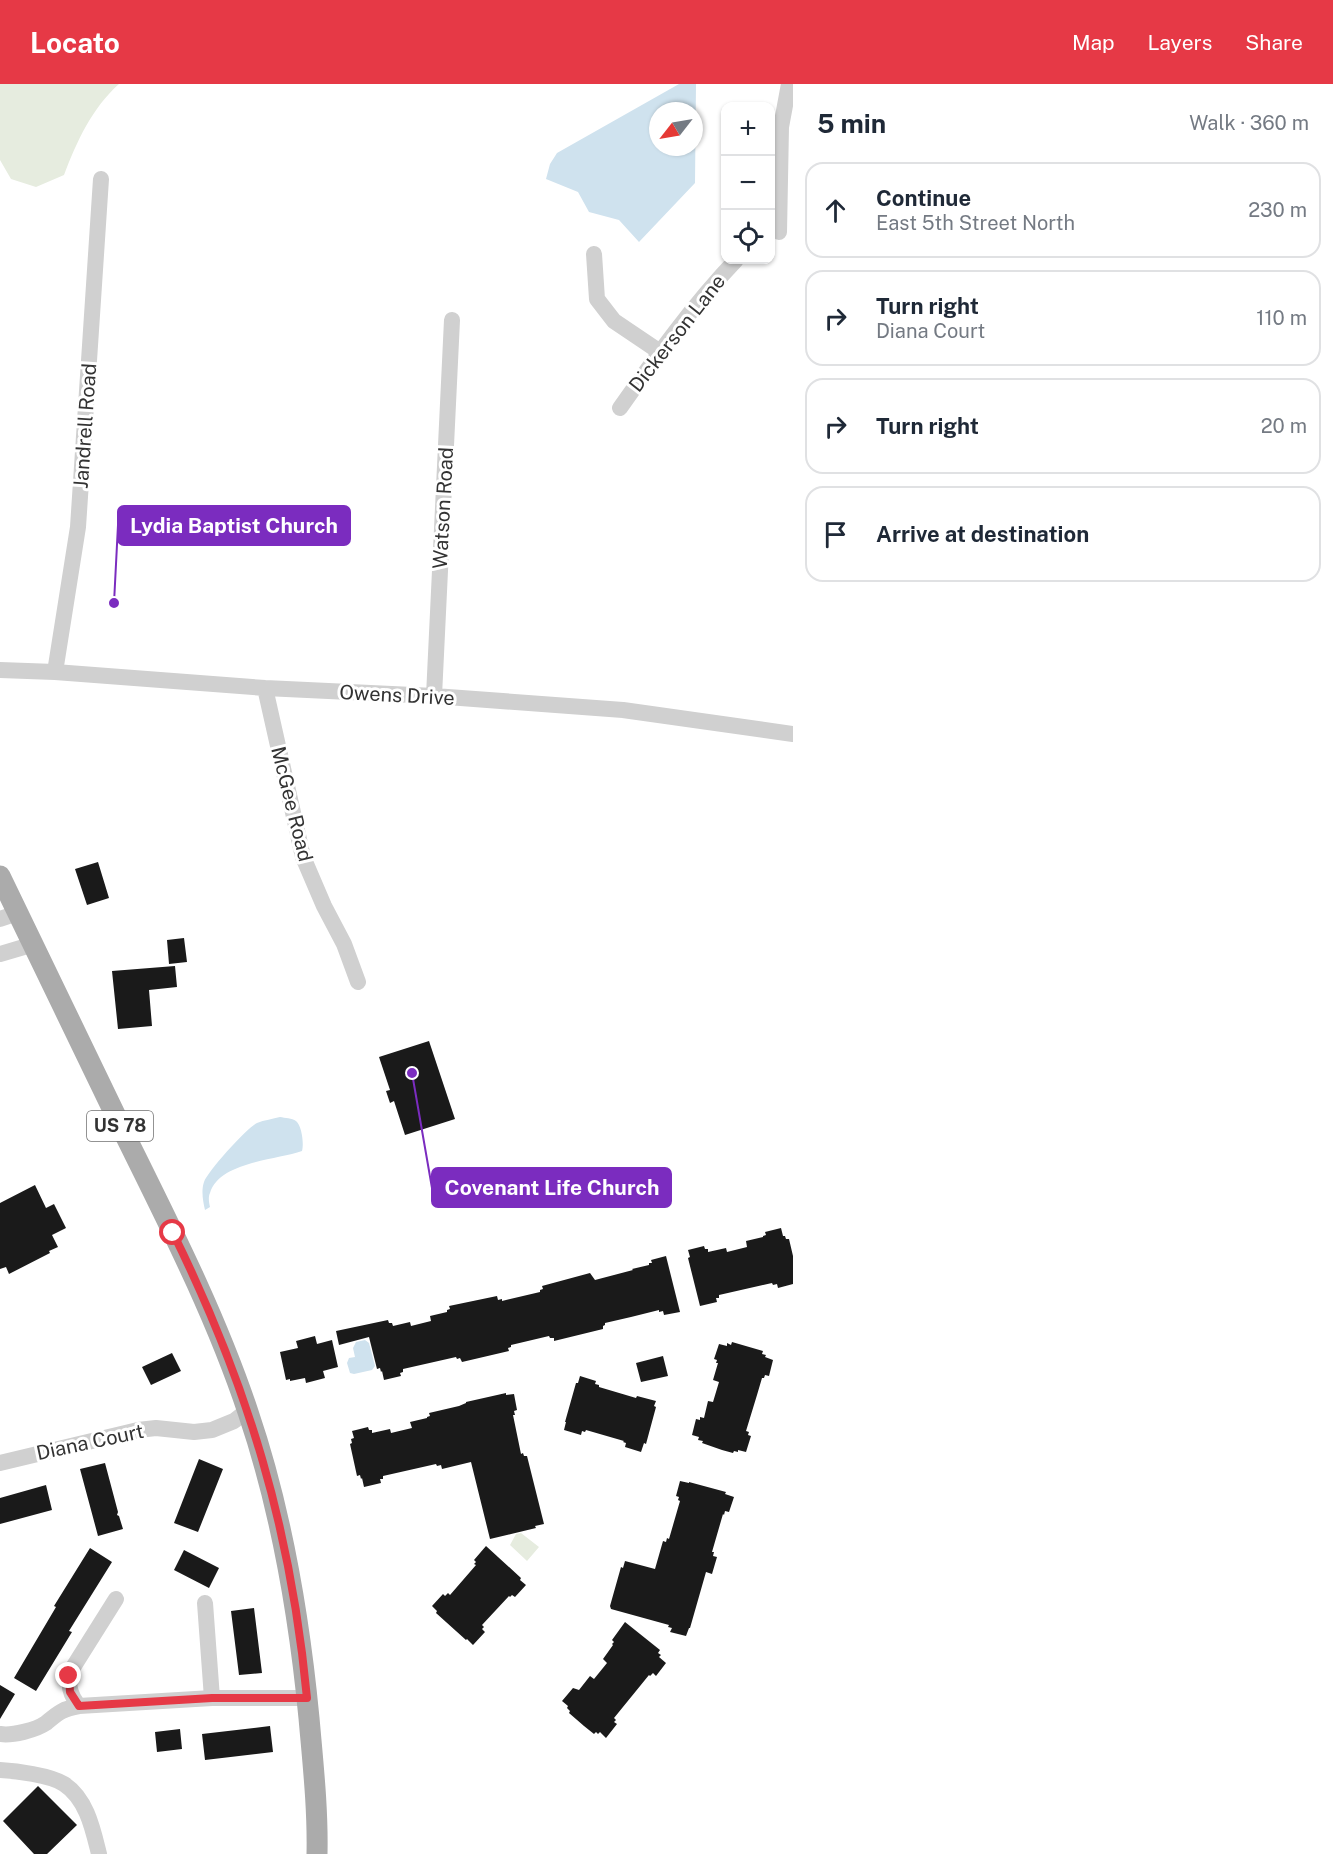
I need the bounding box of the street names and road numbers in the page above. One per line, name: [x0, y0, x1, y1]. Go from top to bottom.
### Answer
street label: Dickerson Lane: [624, 270, 730, 396]
street label: Jandrell Road: [69, 363, 101, 489]
street label: Watson Road: [428, 447, 458, 569]
street label: Owens Drive: [339, 680, 455, 710]
street label: McGee Road: [266, 744, 318, 864]
road number: US 78: [87, 1111, 153, 1141]
street label: Diana Court: [34, 1419, 146, 1465]

